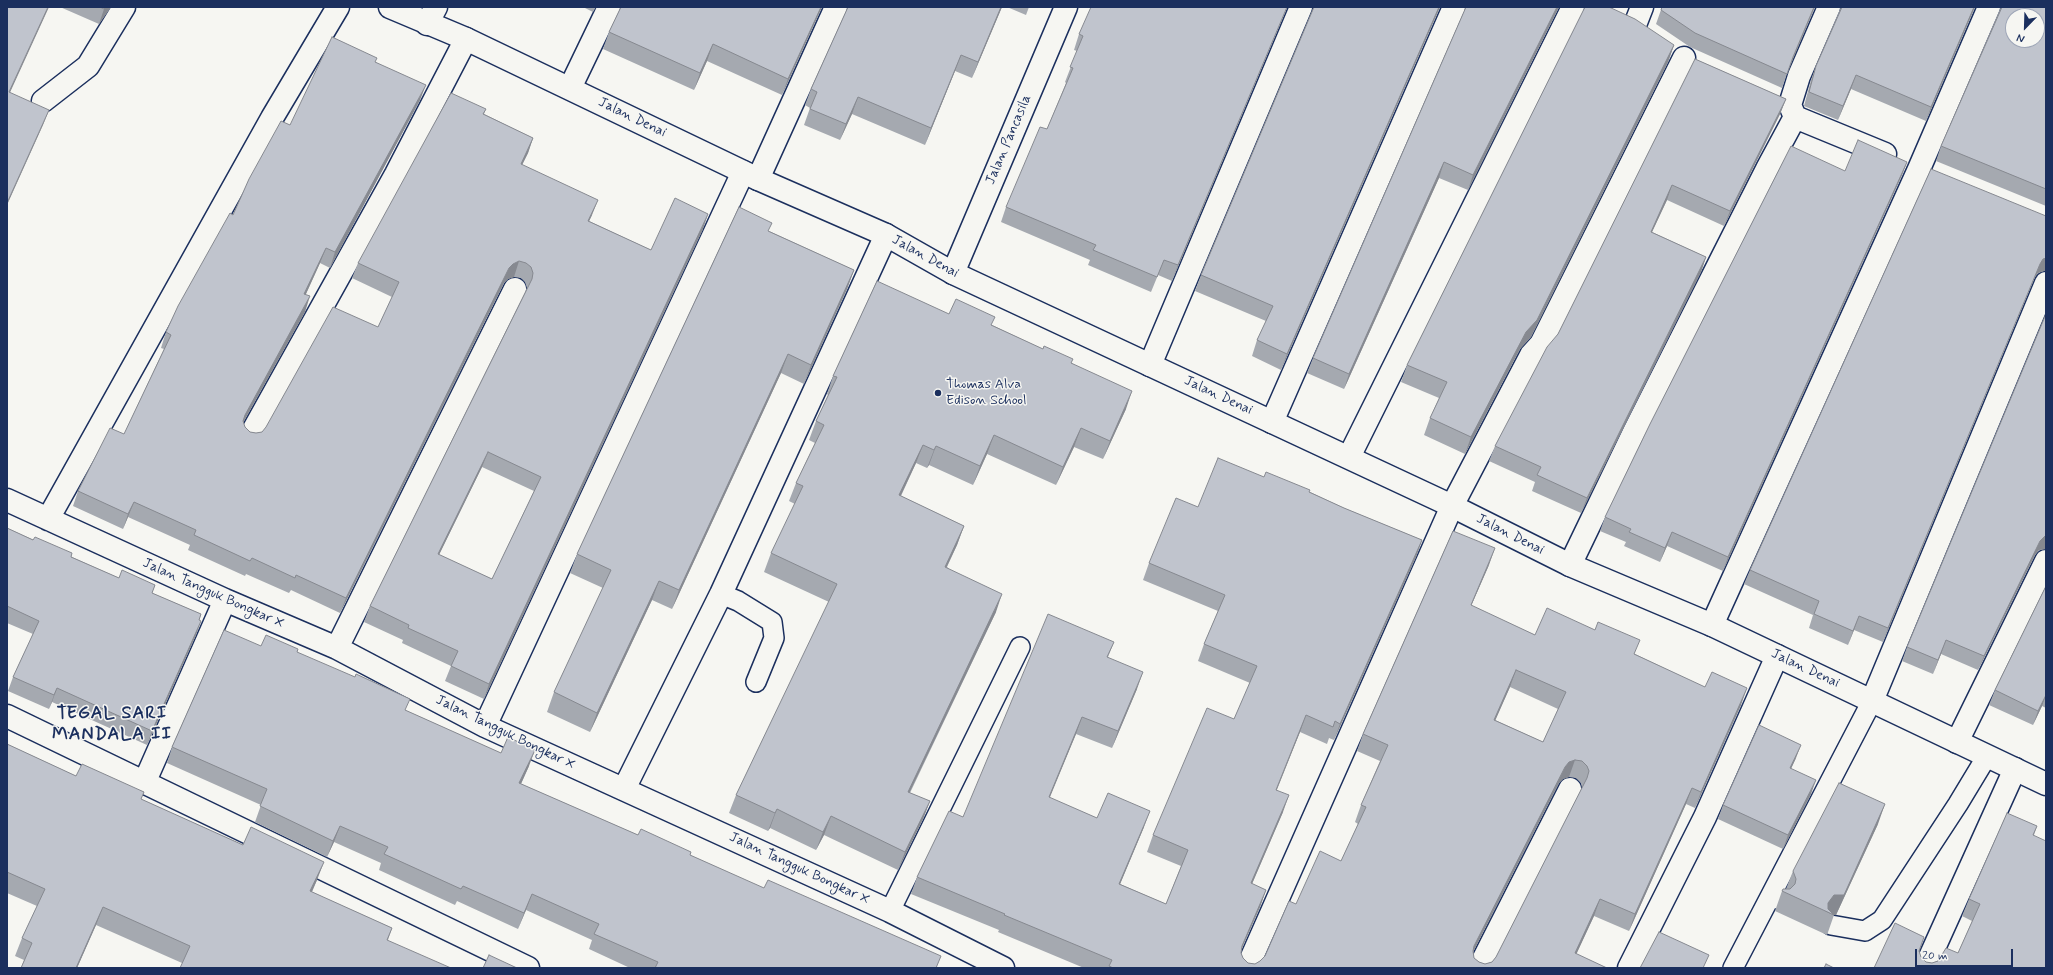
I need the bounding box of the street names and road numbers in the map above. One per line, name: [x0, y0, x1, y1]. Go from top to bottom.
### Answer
street label: Jalan Pancasila: [983, 93, 1035, 187]
street label: Jalan Denai: [595, 94, 669, 142]
street label: Jalan Denai: [889, 232, 961, 282]
street label: Jalan Denai: [1181, 373, 1255, 419]
street label: Jalan Denai: [1473, 511, 1547, 559]
street label: Jalan Tangguk Bongkar X: [140, 555, 286, 633]
street label: Jalan Denai: [1768, 646, 1842, 692]
street label: Jalan Tangguk Bongkar X: [433, 692, 577, 774]
street label: Jalan Tangguk Bongkar X: [726, 829, 872, 909]

